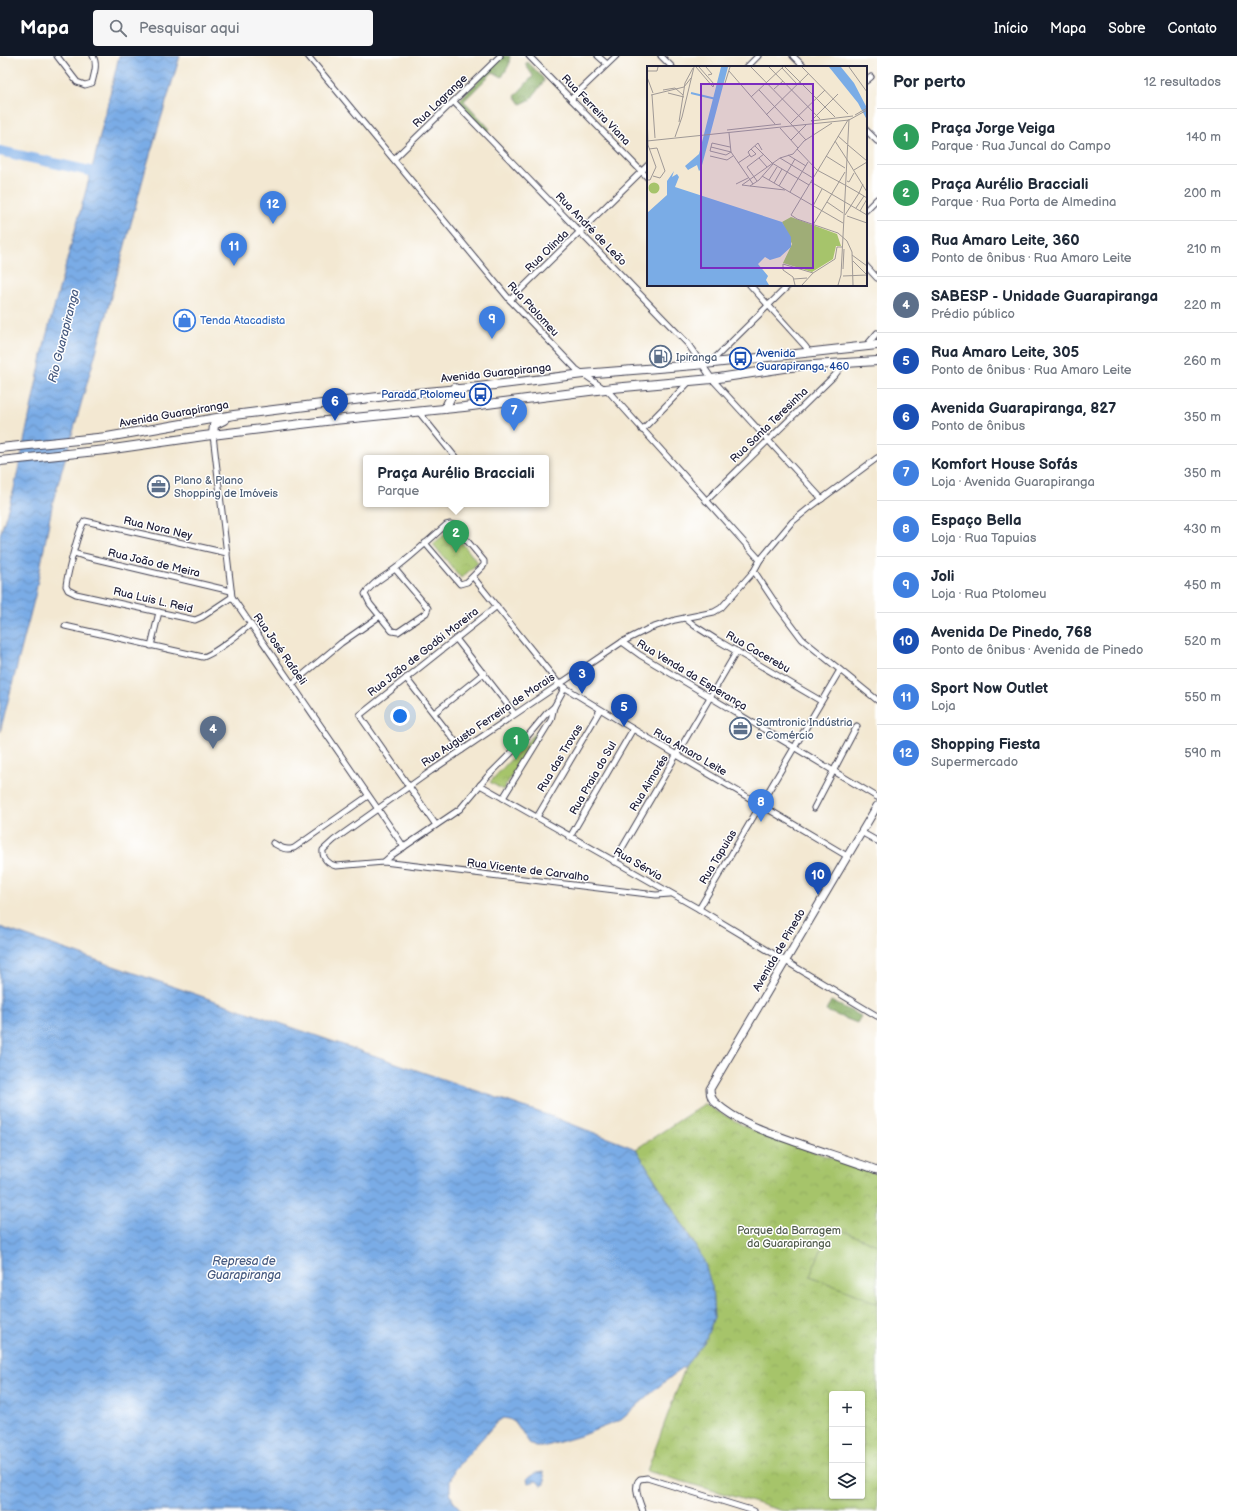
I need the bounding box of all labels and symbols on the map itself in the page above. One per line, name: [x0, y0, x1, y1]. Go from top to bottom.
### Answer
inset map: [647, 66, 867, 286]
street label: Rua Lagrange: [410, 71, 470, 130]
street label: Rua Ferreira Viana: [559, 72, 633, 148]
street label: Rua André de Leão: [553, 190, 629, 268]
pin: 12: [260, 191, 286, 224]
street label: Rua Olinda: [523, 227, 571, 275]
pin: 11: [221, 233, 247, 266]
street label: Rua Ptolomeu: [504, 279, 562, 339]
water label: Rio Guarapiranga: [45, 288, 83, 384]
pin: 9: [479, 306, 505, 339]
shop icon: Tenda Atacadista: [172, 307, 198, 333]
place label: Tenda Atacadista: [200, 314, 285, 327]
fuel station icon: Ipiranga: [647, 344, 673, 370]
bus stop icon: Avenida Guarapiranga, 460: [728, 346, 754, 372]
place label: Avenida Guarapiranga, 460: [756, 347, 850, 373]
place label: Ipiranga: [676, 351, 717, 364]
street label: Avenida Guarapiranga: [440, 361, 552, 385]
bus stop icon: Parada Ptolomeu: [468, 381, 494, 407]
street label: Rua Santa Teresinha: [728, 385, 810, 465]
pin: 6: [322, 388, 348, 421]
place label: Parada Ptolomeu: [381, 388, 466, 401]
street label: Avenida Guarapiranga: [118, 398, 230, 430]
pin: 7: [501, 398, 527, 431]
office icon: Plano & Plano Shopping de Imóveis: [146, 473, 172, 499]
place label: Plano & Plano Shopping de Imóveis: [174, 474, 279, 500]
street label: Rua Nora Ney: [122, 514, 194, 542]
pin: 2: [443, 520, 469, 553]
street label: Rua João de Meira: [107, 546, 201, 580]
street label: Rua Luis L. Reid: [112, 585, 194, 615]
street label: Rua João de Godói Moreira: [365, 605, 481, 699]
street label: Rua José Rafaeli: [251, 611, 309, 687]
street label: Rua Cacerebu: [724, 628, 792, 676]
street label: Rua Venda da Esperança: [635, 637, 749, 713]
pin: 3: [569, 661, 595, 694]
street label: Rua Augusto Ferreira de Morais: [419, 670, 558, 770]
pin: 5: [611, 694, 637, 727]
your location: [390, 706, 410, 726]
office icon: Samtronic Indústria e Comércio: [728, 715, 754, 741]
pin: 4: [200, 716, 226, 749]
place label: Samtronic Indústria e Comércio: [756, 716, 853, 742]
street label: Rua das Trovas: [535, 721, 586, 794]
street label: Rua Amaro Leite: [651, 726, 730, 779]
pin: 1: [503, 727, 529, 760]
street label: Rua Praia do Sul: [567, 739, 619, 817]
street label: Rua Aimorés: [627, 752, 671, 814]
pin: 8: [748, 789, 774, 822]
street label: Rua Tapuias: [697, 827, 740, 887]
street label: Rua Sérvia: [611, 845, 665, 883]
street label: Rua Vicente de Carvalho: [466, 856, 590, 884]
pin: 10: [805, 862, 831, 895]
street label: Avenida de Pinedo: [750, 906, 808, 994]
park label: Parque da Barragem da Guarapiranga: [737, 1224, 841, 1250]
water label: Represa de Guarapiranga: [207, 1254, 281, 1283]

